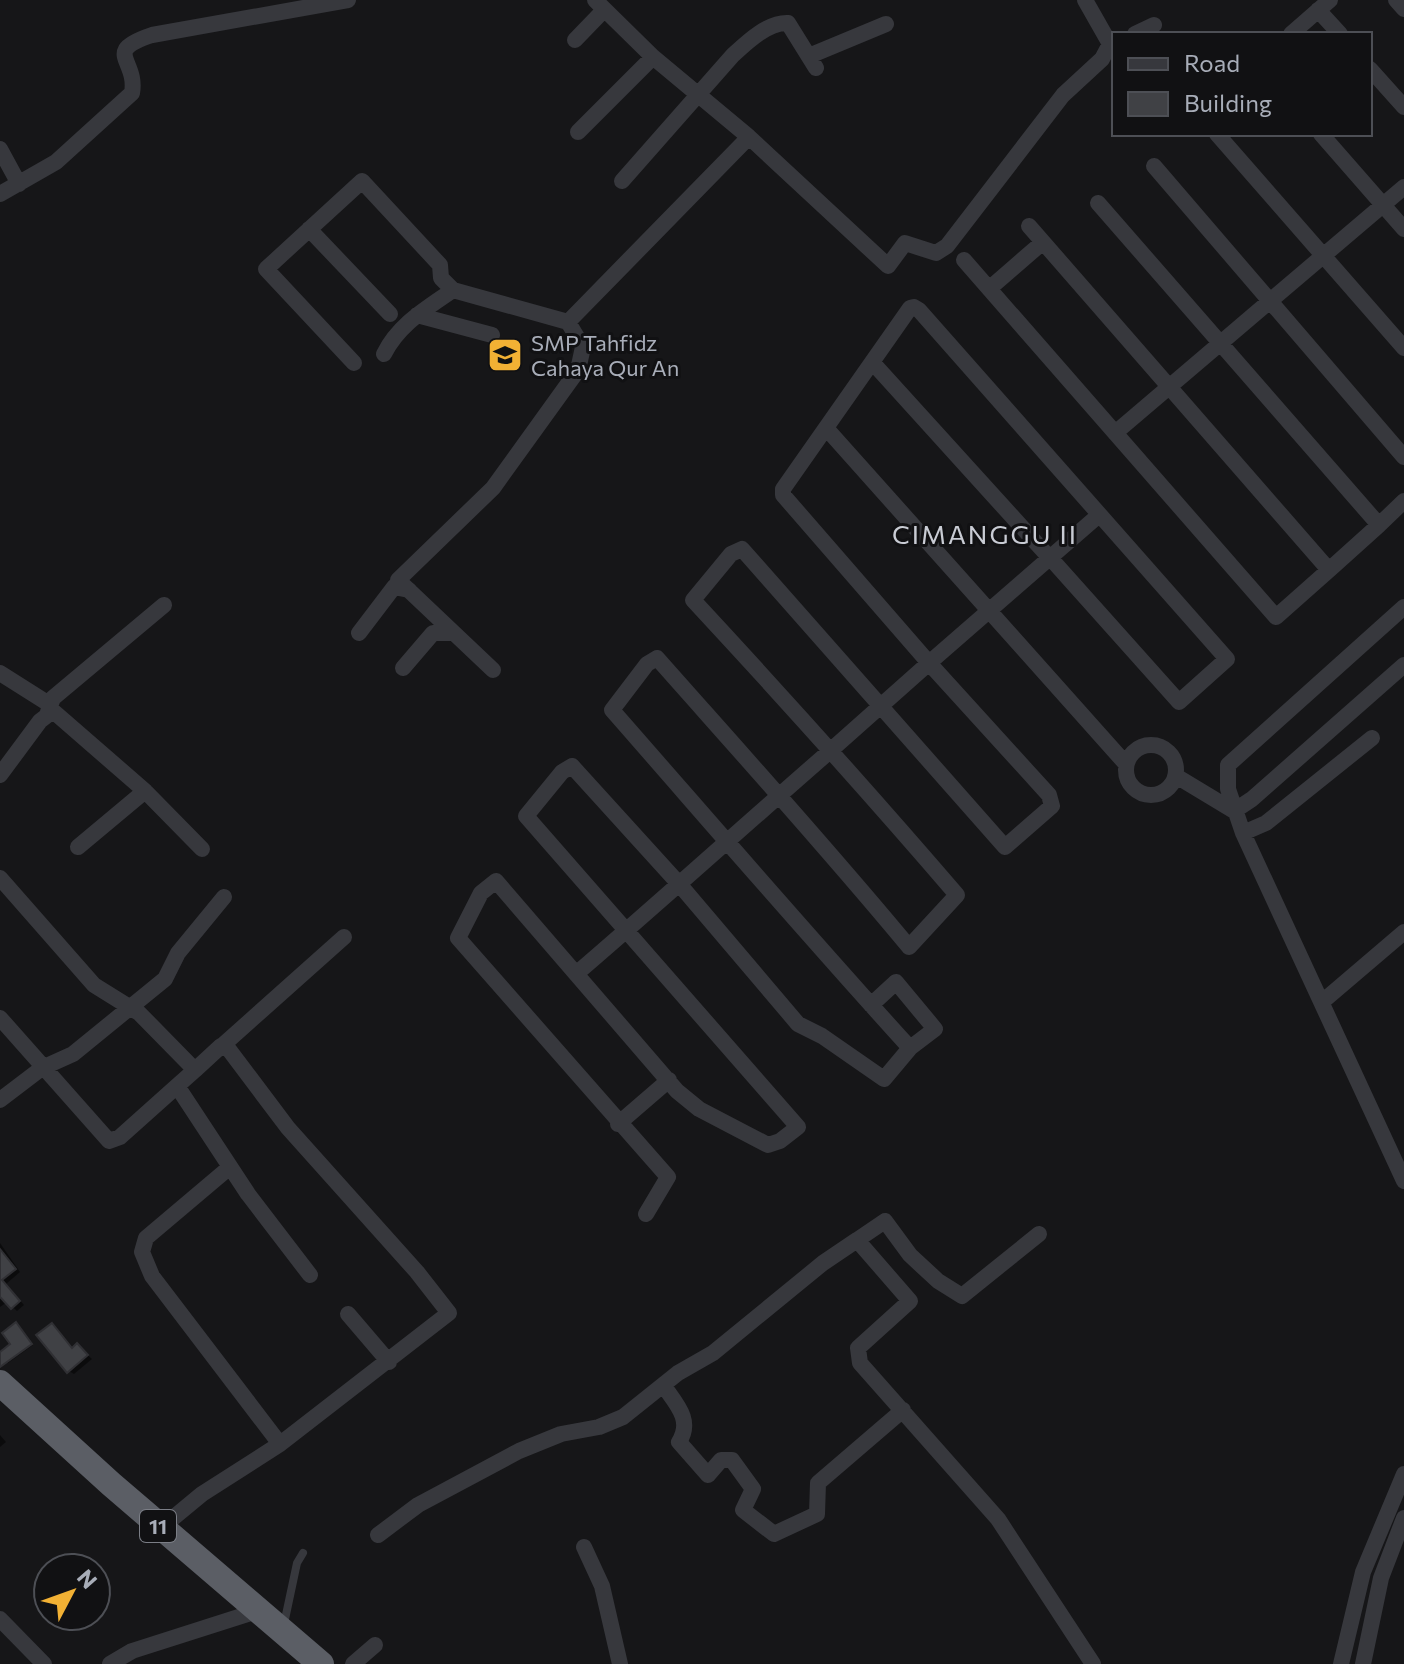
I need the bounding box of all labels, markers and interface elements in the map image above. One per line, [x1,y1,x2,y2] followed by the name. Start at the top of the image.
[1112,32,1372,136] legend
[1184,48,1240,77] text: Road
[1184,88,1272,117] text: Building
[531,329,679,381] place label: SMP Tahfidz Cahaya Qur An
[486,336,524,374] school or university icon: SMP Tahfidz Cahaya Qur An
[892,518,1078,549] district label: CIMANGGU II
[140,1510,176,1542] road number: 11
[32,1552,112,1632] north arrow
[72,1563,103,1594] text: N

